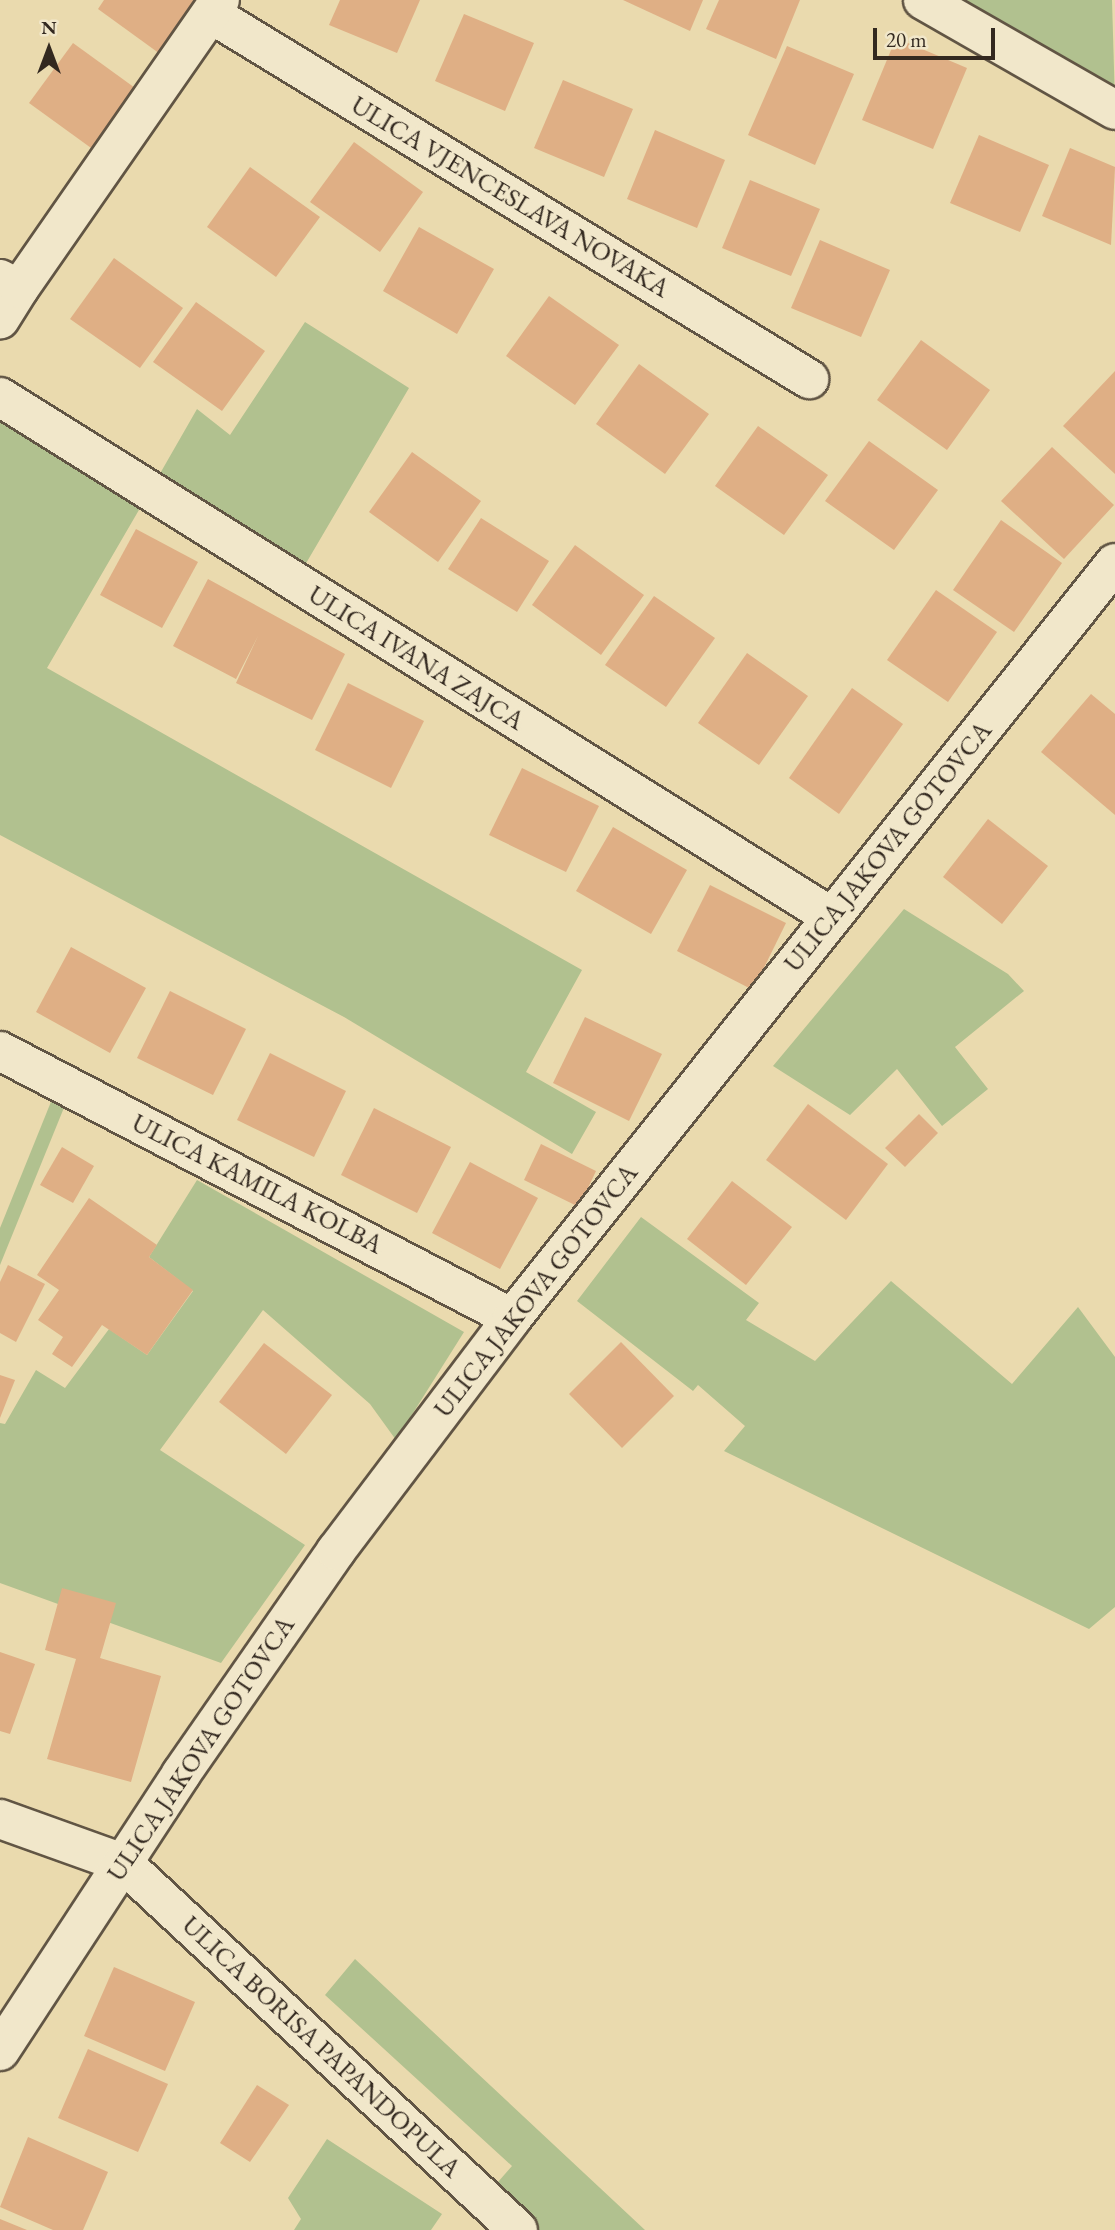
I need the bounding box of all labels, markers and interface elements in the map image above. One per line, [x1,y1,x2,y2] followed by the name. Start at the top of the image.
[14,14,84,84] north arrow
[877,14,1000,58] scale bar
[41,15,57,40] text: N
[886,26,927,53] text: 20 m
[345,89,675,305] street label: ULICA VJENCESLAVA NOVAKA
[302,579,530,737] street label: ULICA IVANA ZAJCA
[777,716,999,978] street label: ULICA JAKOVA GOTOVCA
[126,1107,388,1261] street label: ULICA KAMILA KOLBA
[427,1158,645,1424] street label: ULICA JAKOVA GOTOVCA
[101,1611,301,1887] street label: ULICA JAKOVA GOTOVCA
[175,1910,467,2184] street label: ULICA BORISA PAPANDOPULA

